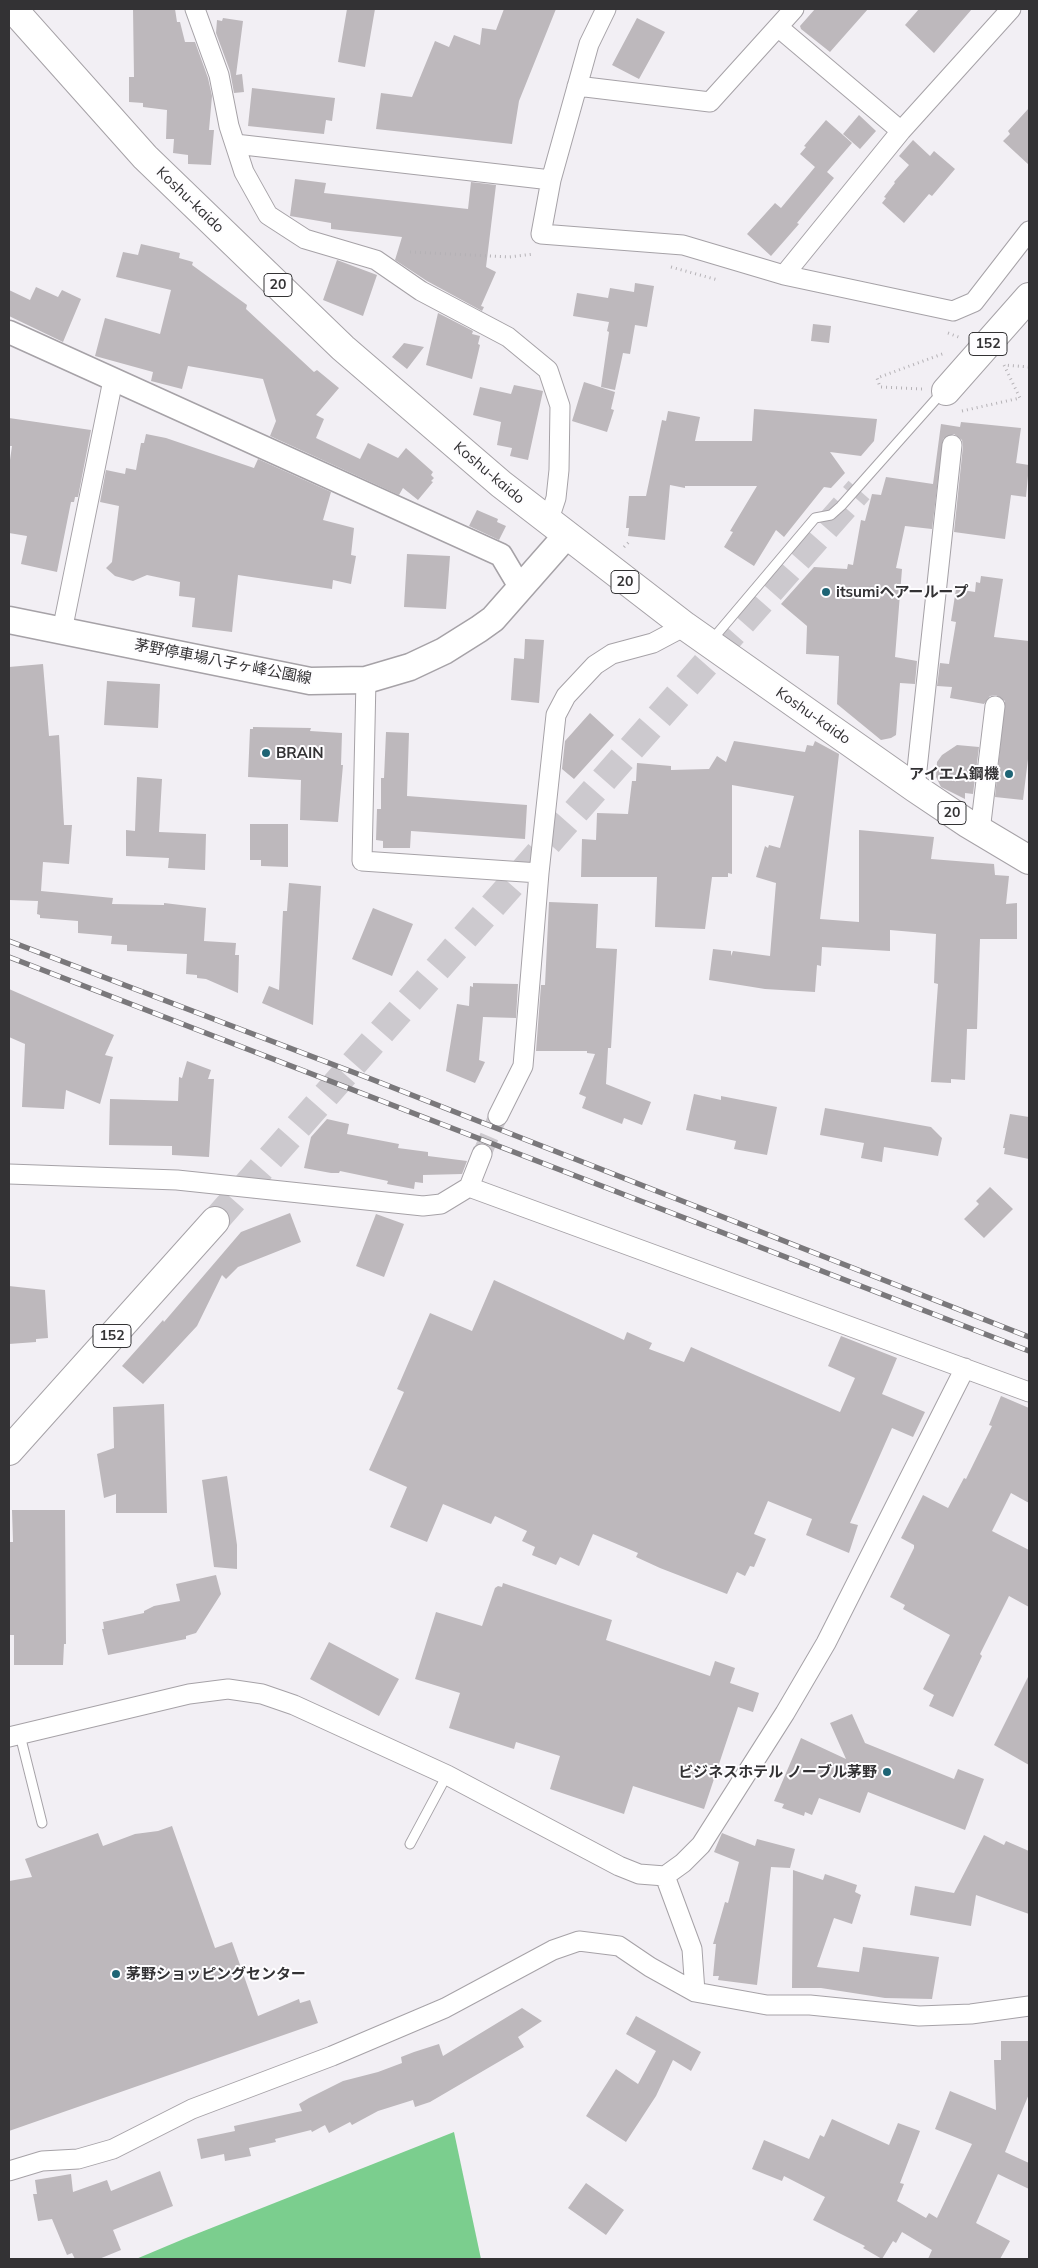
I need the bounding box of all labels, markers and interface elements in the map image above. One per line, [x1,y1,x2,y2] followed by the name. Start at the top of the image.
[152,163,228,237] street label: Koshu-kaido
[264,274,292,296] road number: 20
[969,332,1007,356] road number: 152
[450,438,528,508] street label: Koshu-kaido
[611,570,639,594] road number: 20
[836,583,969,601] place label: itsumiヘアーループ
[820,586,832,598] marker: itsumiヘアーループ
[133,636,313,688] street label: 茅野停車場八子ヶ峰公園線
[772,684,854,748] street label: Koshu-kaido
[276,744,324,762] place label: BRAIN
[260,747,272,759] marker: BRAIN
[909,765,999,783] place label: アイエム鋼機
[1003,768,1015,780] marker: アイエム鋼機
[938,801,966,824] road number: 20
[93,1324,131,1348] road number: 152
[678,1763,877,1781] place label: ビジネスホテル ノーブル茅野
[881,1766,893,1778] marker: ビジネスホテル ノーブル茅野
[126,1965,306,1983] place label: 茅野ショッピングセンター
[110,1968,122,1980] marker: 茅野ショッピングセンター

